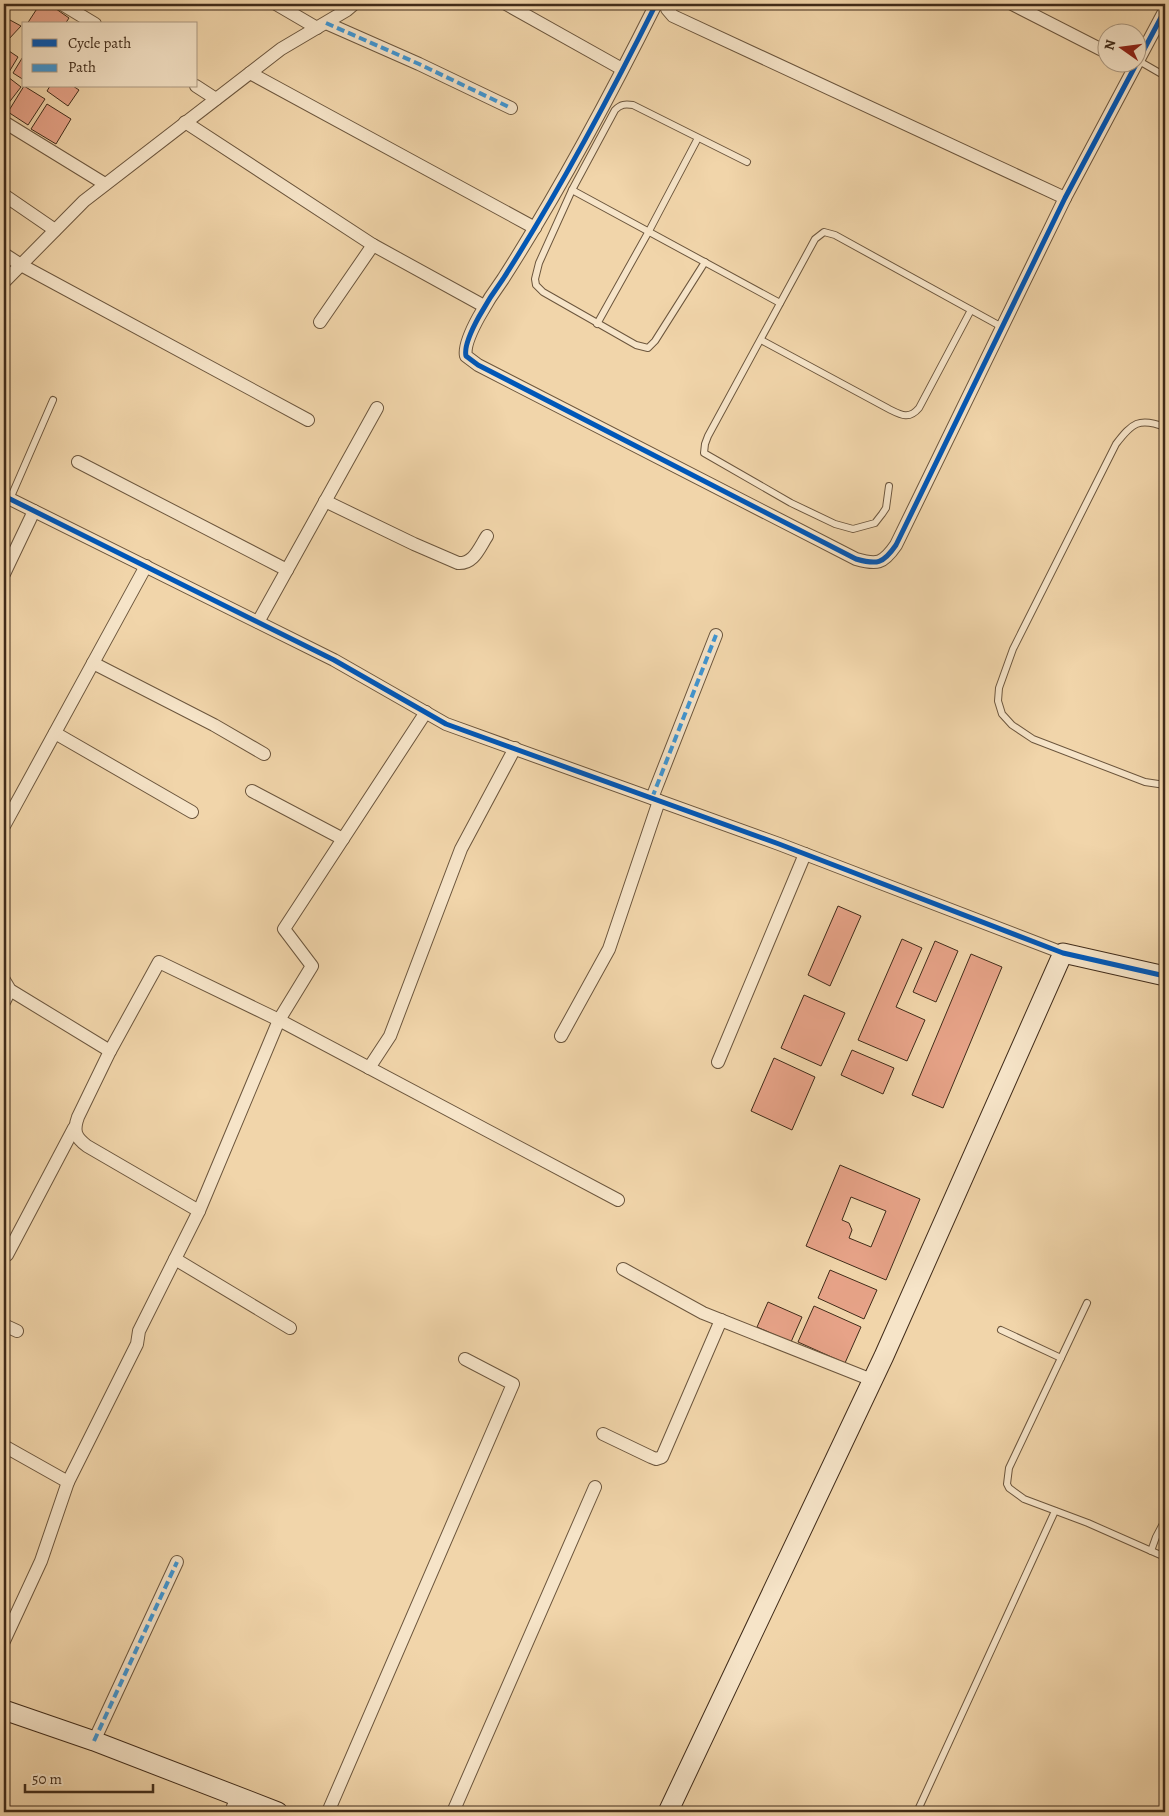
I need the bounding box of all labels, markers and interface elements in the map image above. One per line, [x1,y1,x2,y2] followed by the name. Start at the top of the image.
[22,22,198,88] legend
[1096,22,1146,72] north arrow
[68,33,131,53] text: Cycle path
[1099,38,1120,52] text: N
[68,57,96,77] text: Path
[25,1761,152,1793] scale bar
[32,1769,62,1789] text: 50 m

